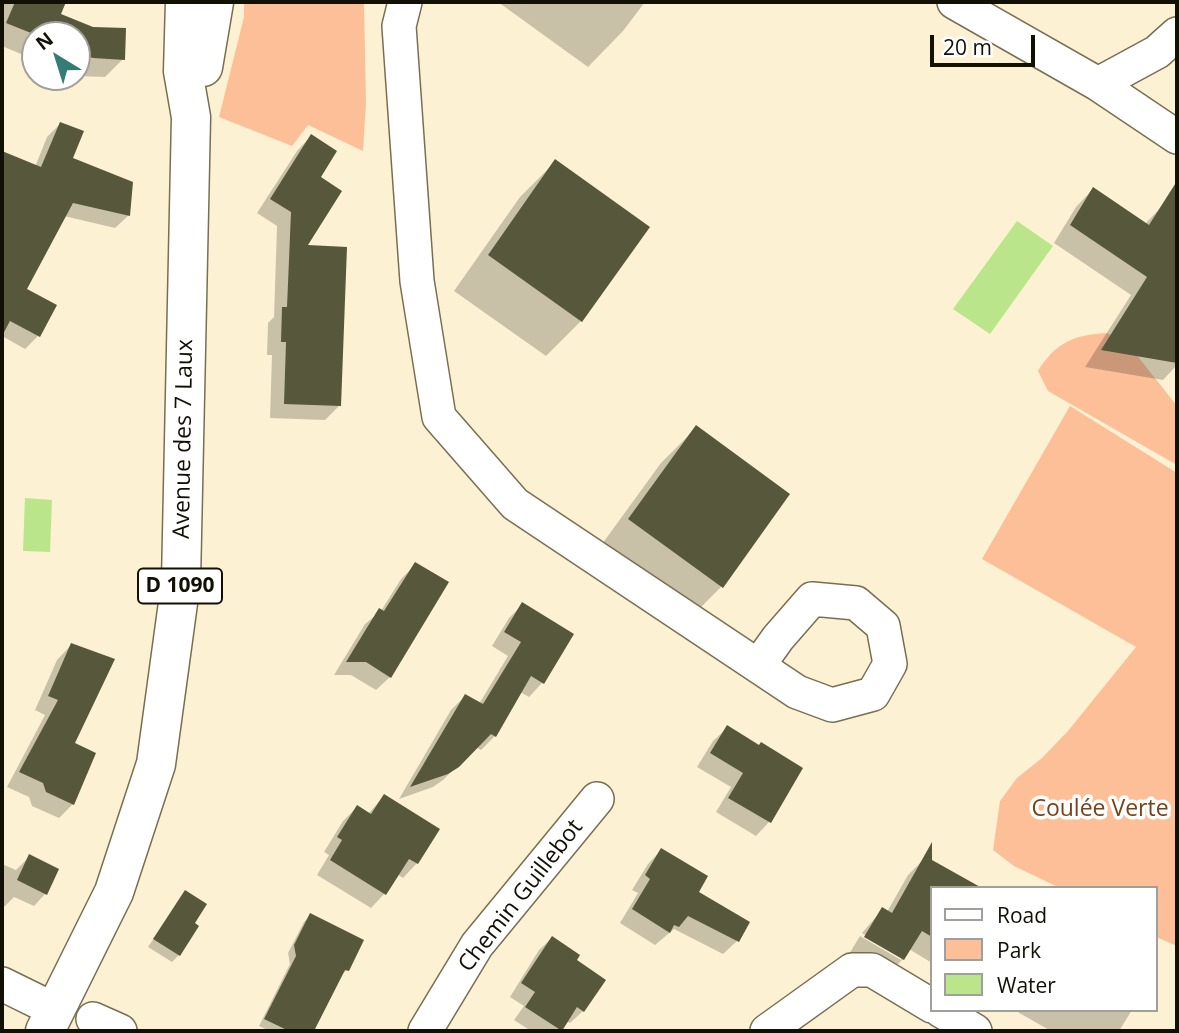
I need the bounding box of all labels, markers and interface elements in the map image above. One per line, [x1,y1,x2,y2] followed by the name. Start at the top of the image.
[21,21,91,91] north arrow
[934,21,1039,65] scale bar
[30,26,58,56] text: N
[943,33,992,61] text: 20 m
[168,339,200,539] street label: Avenue des 7 Laux
[138,568,222,604] road number: D 1090
[1031,795,1169,823] park label: Coulée Verte
[453,814,589,978] street label: Chemin Guillebot
[930,886,1158,1012] legend
[997,901,1047,929] text: Road
[997,936,1041,964] text: Park
[997,971,1056,999] text: Water

